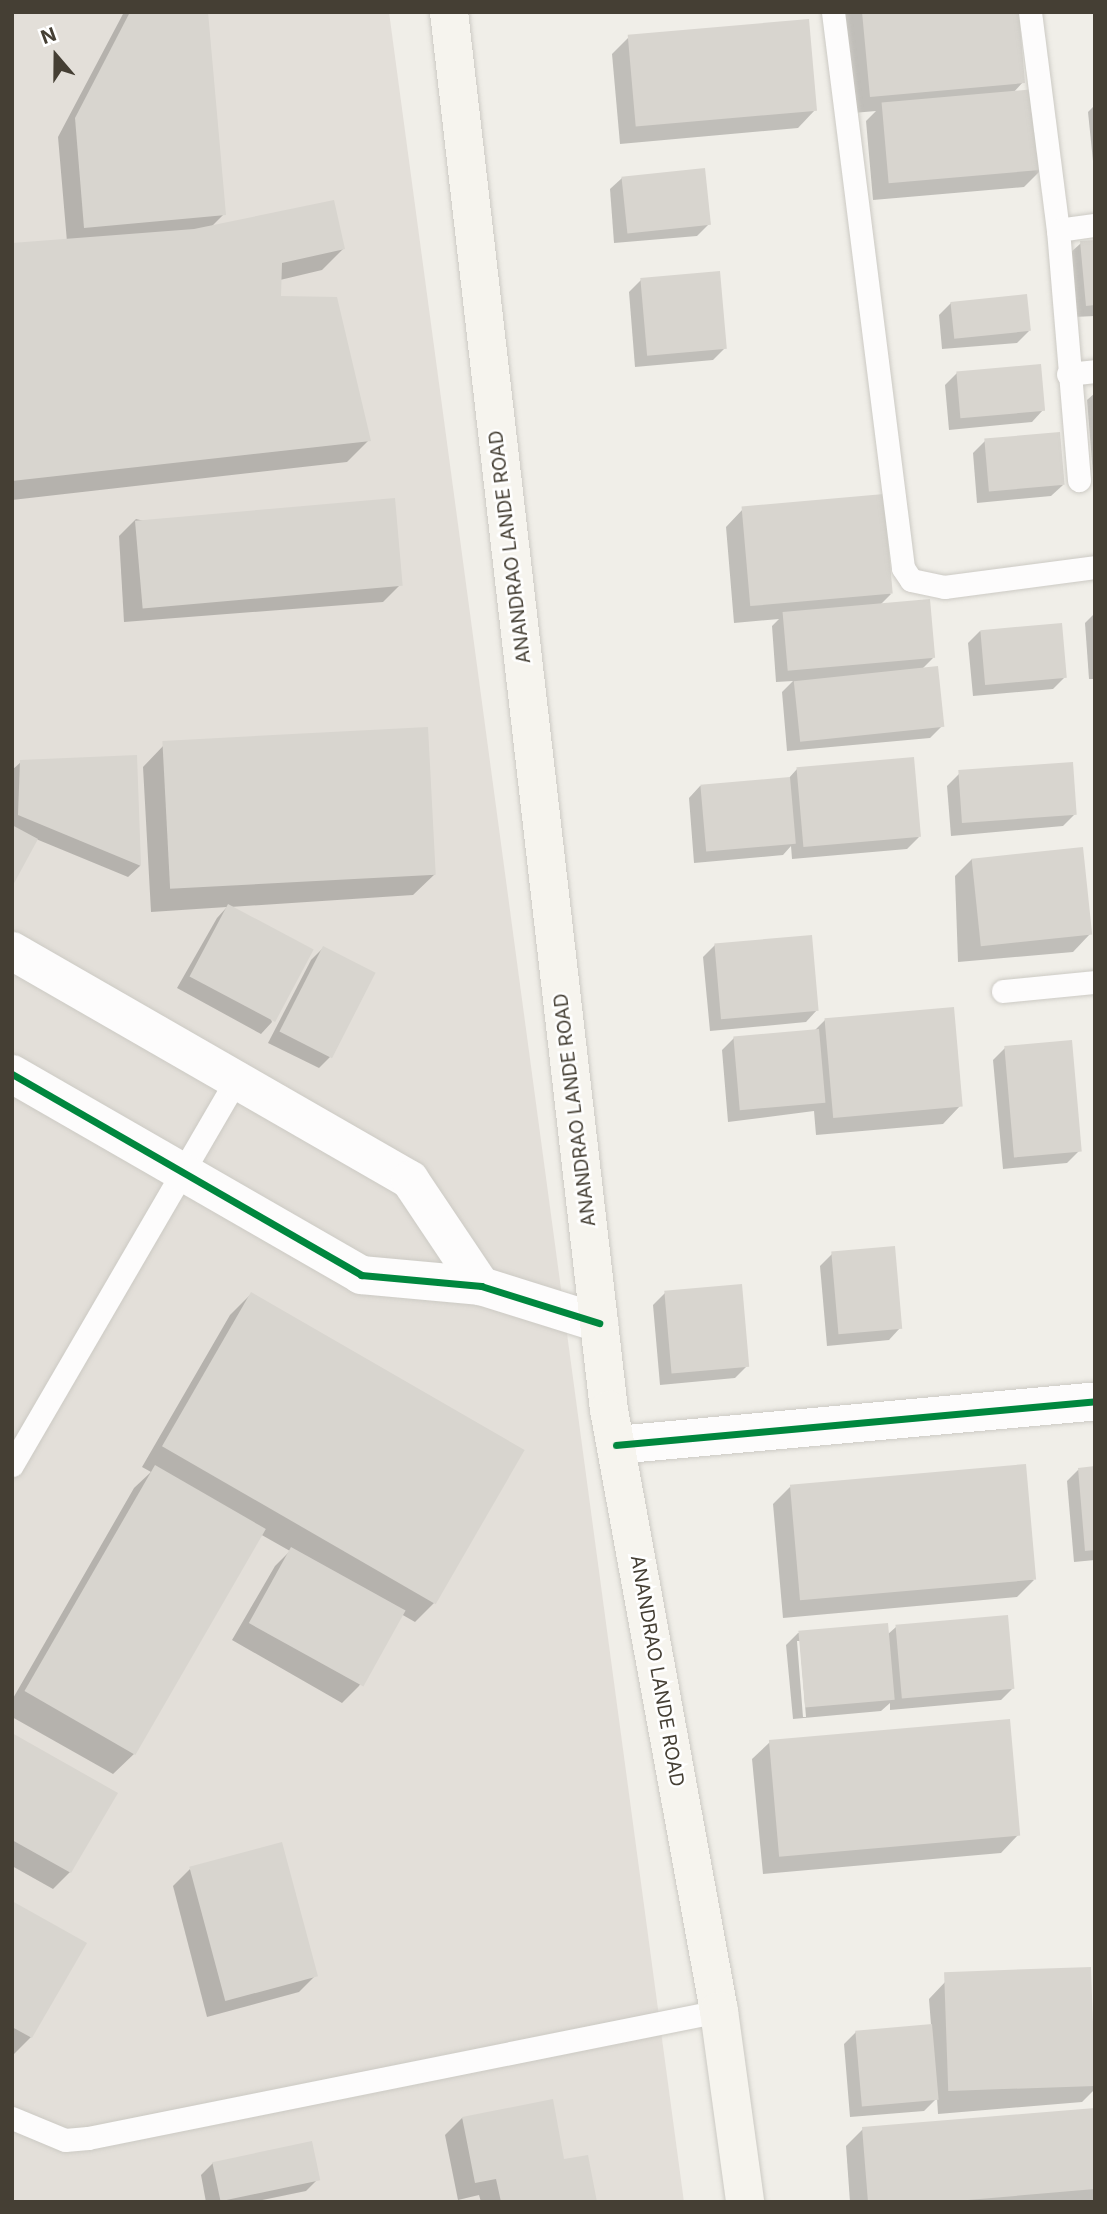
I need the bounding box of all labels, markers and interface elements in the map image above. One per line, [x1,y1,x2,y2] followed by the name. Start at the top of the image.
[21,21,91,91] north arrow
[38,23,59,49] text: N
[484,429,536,665] street label: ANANDRAO LANDE ROAD
[549,992,601,1228] street label: ANANDRAO LANDE ROAD
[625,1553,689,1789] street label: ANANDRAO LANDE ROAD

